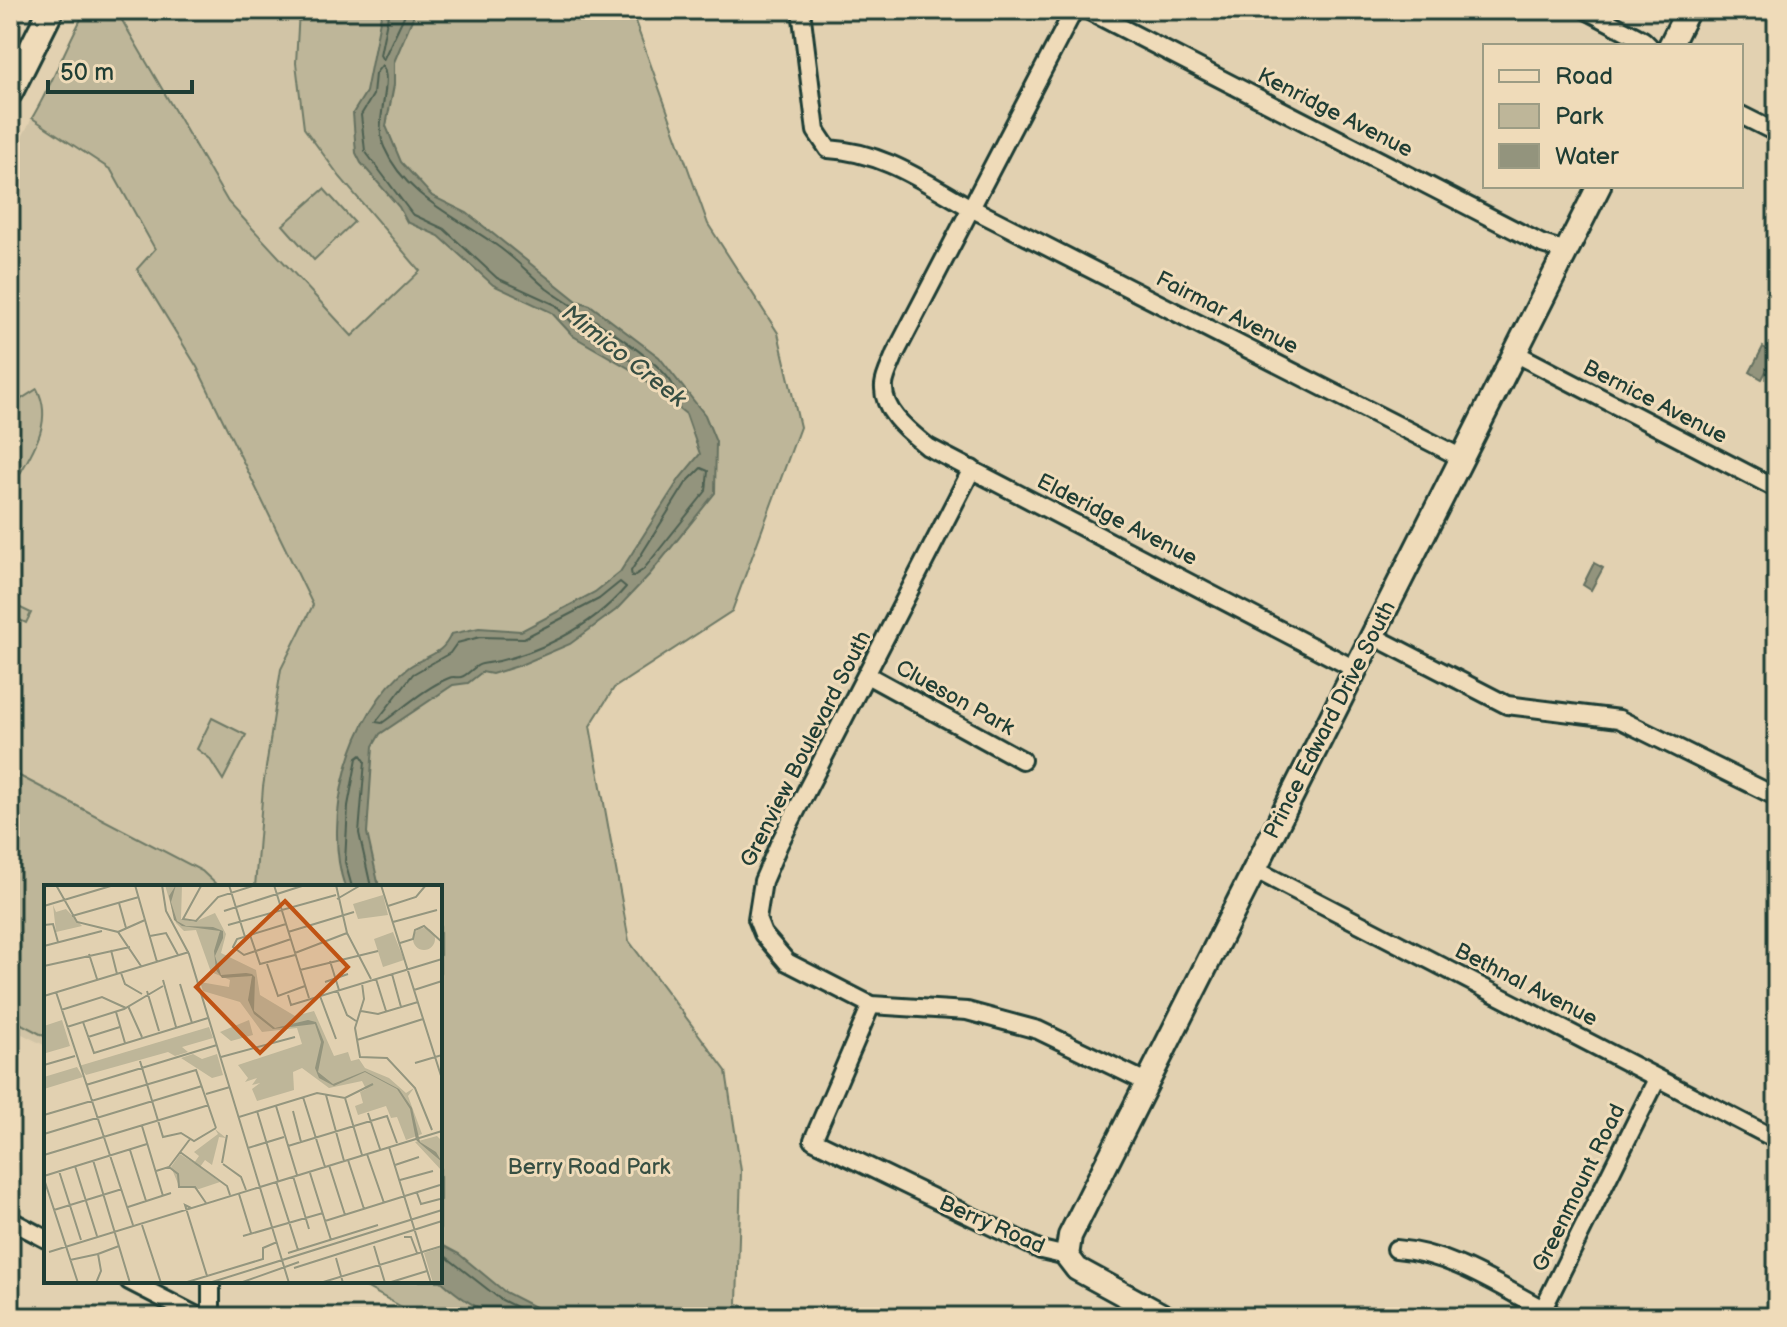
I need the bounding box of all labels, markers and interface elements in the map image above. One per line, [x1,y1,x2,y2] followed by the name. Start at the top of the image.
[48,44,192,94] scale bar
[1483,44,1743,188] legend
[60,58,114,87] text: 50 m
[1253,62,1417,164] street label: Kenridge Avenue
[1555,62,1613,91] text: Road
[1555,102,1603,131] text: Park
[1555,142,1619,171] text: Water
[1151,265,1303,361] street label: Fairmar Avenue
[556,299,693,414] water label: Mimico Creek
[1578,354,1732,450] street label: Bernice Avenue
[1032,468,1202,572] street label: Elderidge Avenue
[1258,597,1402,843] street label: Prince Edward Drive South
[735,626,877,872] street label: Grenview Boulevard South
[891,654,1019,742] street label: Clueson Park
[44,885,442,1283] inset map
[1450,937,1602,1033] street label: Bethnal Avenue
[1527,1100,1631,1276] street label: Greenmount Road
[508,1154,671,1181] park label: Berry Road Park
[935,1190,1049,1260] street label: Berry Road

